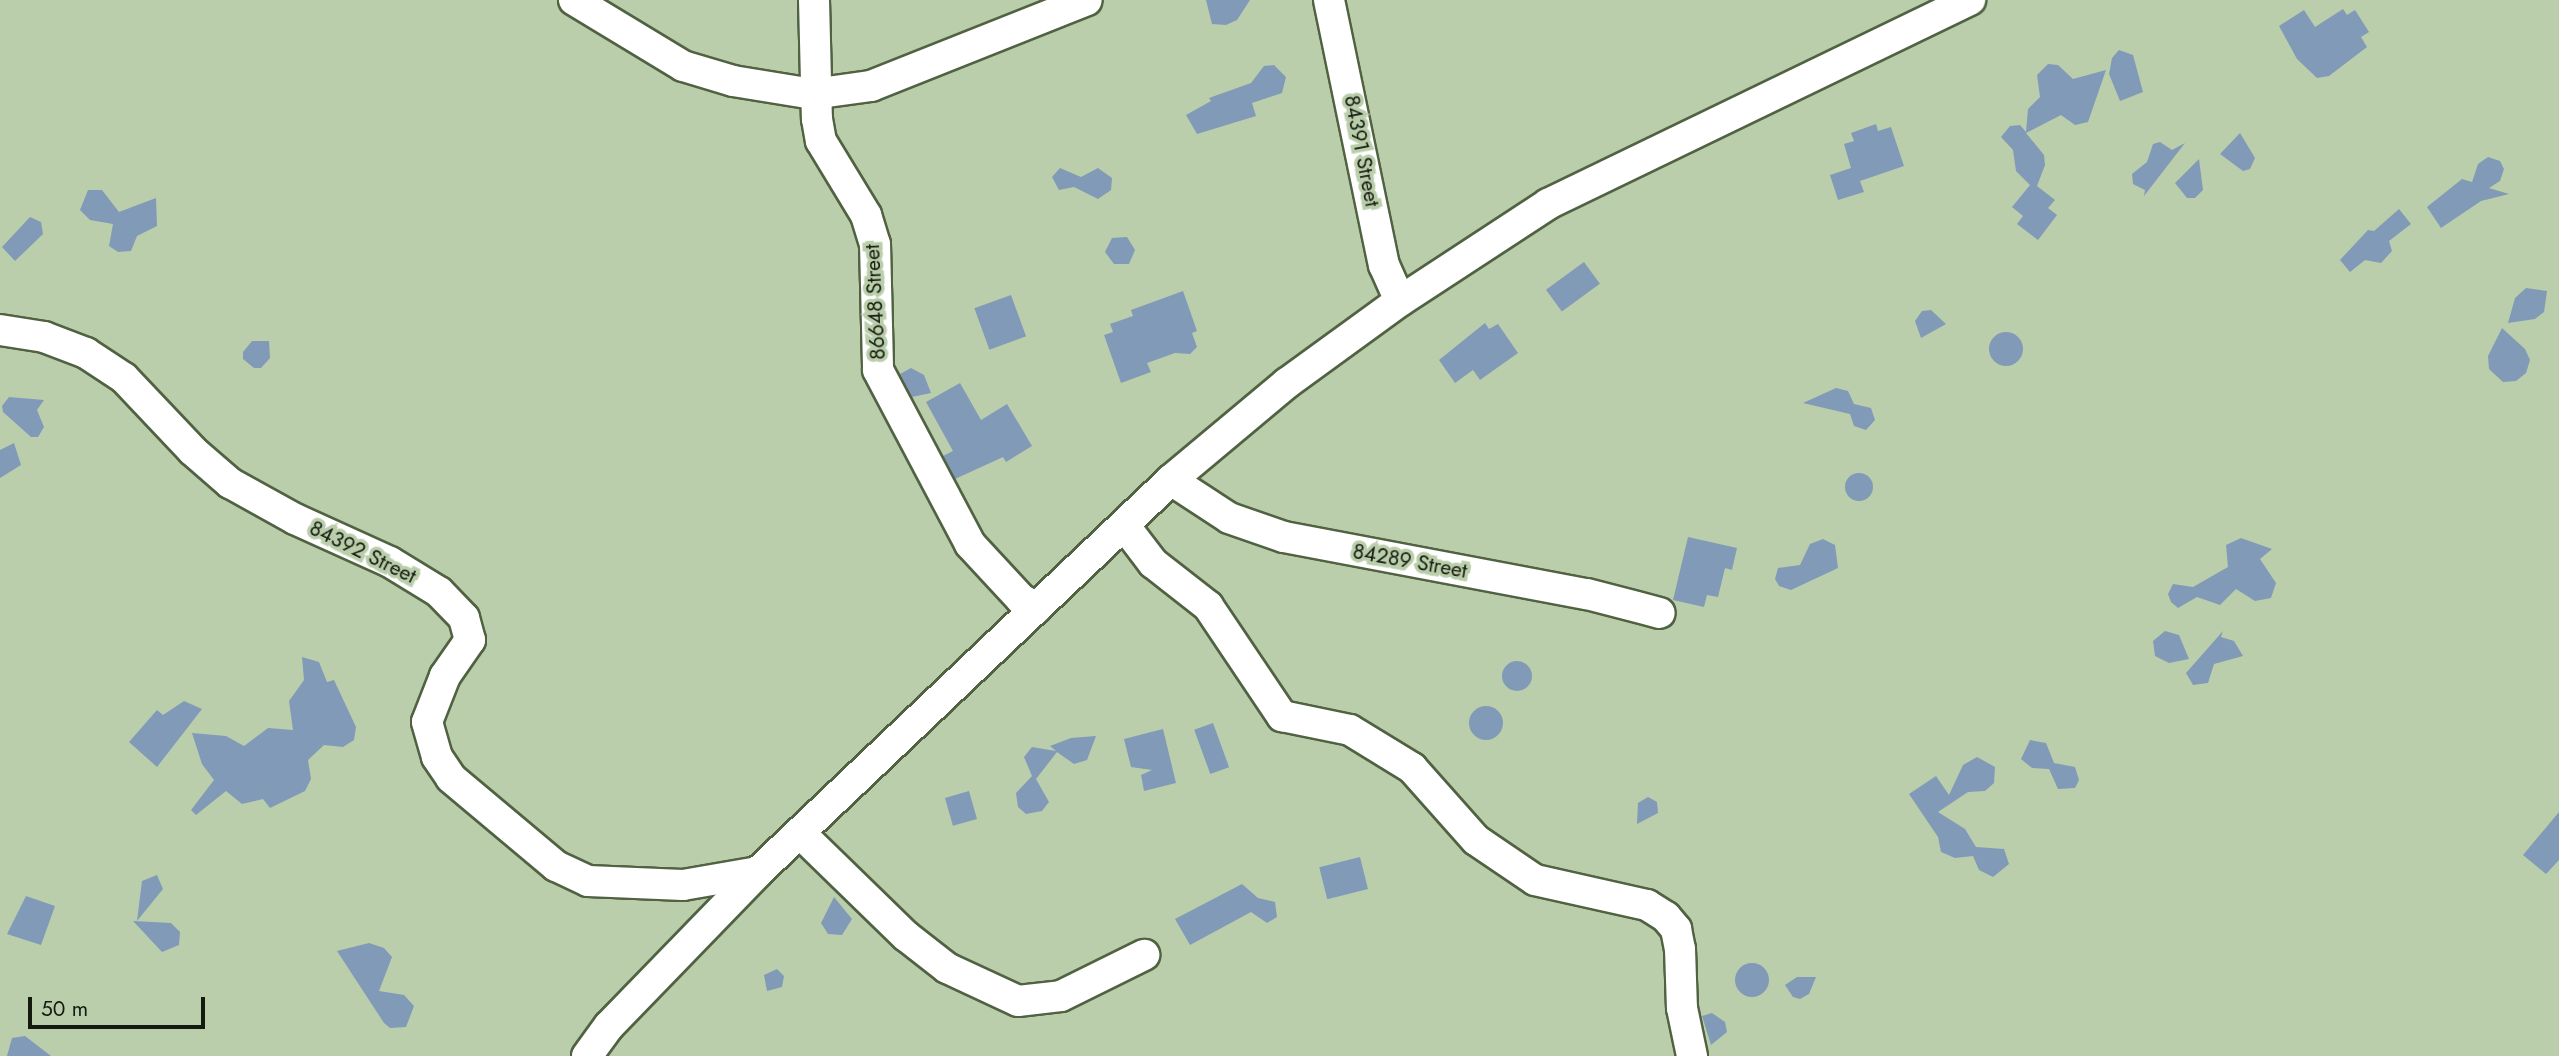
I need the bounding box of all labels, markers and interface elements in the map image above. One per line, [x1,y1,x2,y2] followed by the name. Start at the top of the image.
[1339,93,1385,209] street label: 84391 Street
[859,244,891,360] street label: 86648 Street
[306,515,420,589] street label: 84392 Street
[1351,539,1469,583] street label: 84289 Street
[32,982,208,1026] scale bar
[41,994,88,1024] text: 50 m

